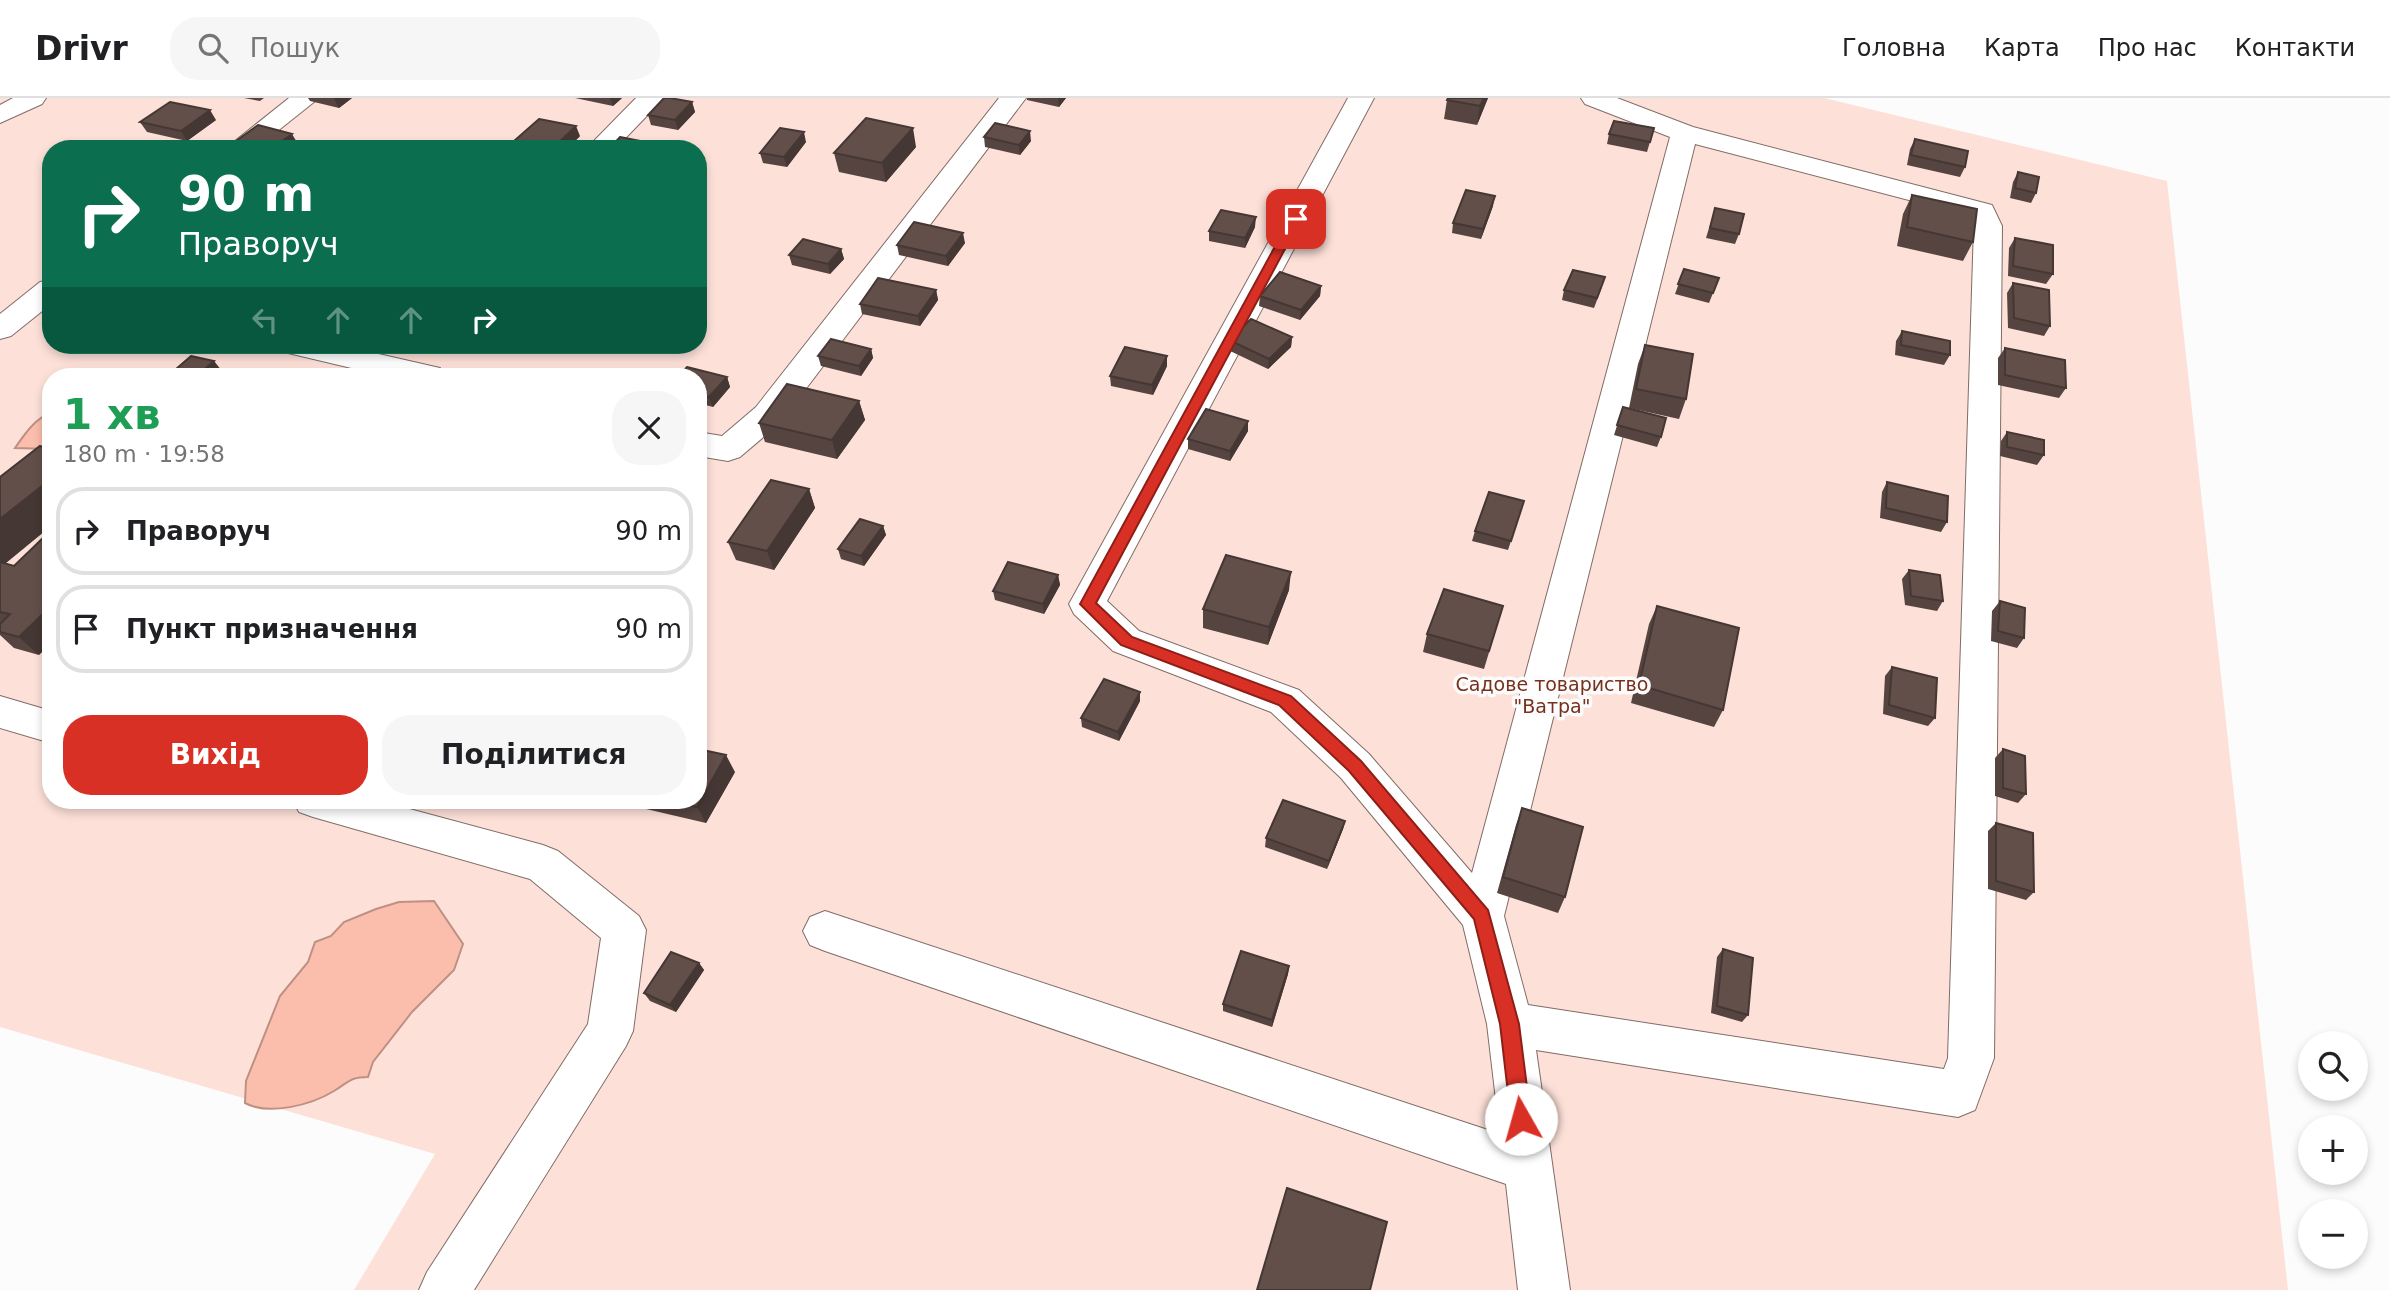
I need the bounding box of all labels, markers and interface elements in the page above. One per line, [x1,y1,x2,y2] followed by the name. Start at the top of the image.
[170,17,660,80] search box
[35,29,128,68] text: Drivr
[194,29,232,67] icon: search
[250,33,340,63] text: Пошук
[1842,34,1946,62] text: Головна
[1984,34,2060,62] text: Карта
[2098,34,2197,62] text: Про нас
[2235,34,2355,62] text: Контакти
[178,166,314,223] text: 90 m
[63,168,154,259] icon: right
[1266,189,1326,249] pin
[1277,200,1315,238] icon: arrive
[178,225,339,263] text: Праворуч
[246,301,284,339] icon: left
[319,301,357,339] icon: ahead
[392,301,430,339] icon: ahead
[465,301,503,339] icon: right
[63,390,161,439] text: 1 хв
[612,391,686,465] button: close
[63,441,225,467] text: 180 m · 19:58
[67,512,105,550] icon: right
[126,516,272,546] text: Праворуч
[615,516,682,546] text: 90 m
[67,610,105,648] icon: arrive
[126,614,418,644] text: Пункт призначення
[615,614,682,644] text: 90 m
[1456,673,1648,717] park label: Садове товариство "Ватра"
[63,715,368,795] button: Вихід
[382,715,686,795] button: Поділитися
[2298,1031,2368,1269] map controls
[2298,1031,2368,1101] button: search
[1484,1082,1558,1156] position arrow
[2298,1115,2368,1185] button: +
[2298,1199,2368,1269] button: −

